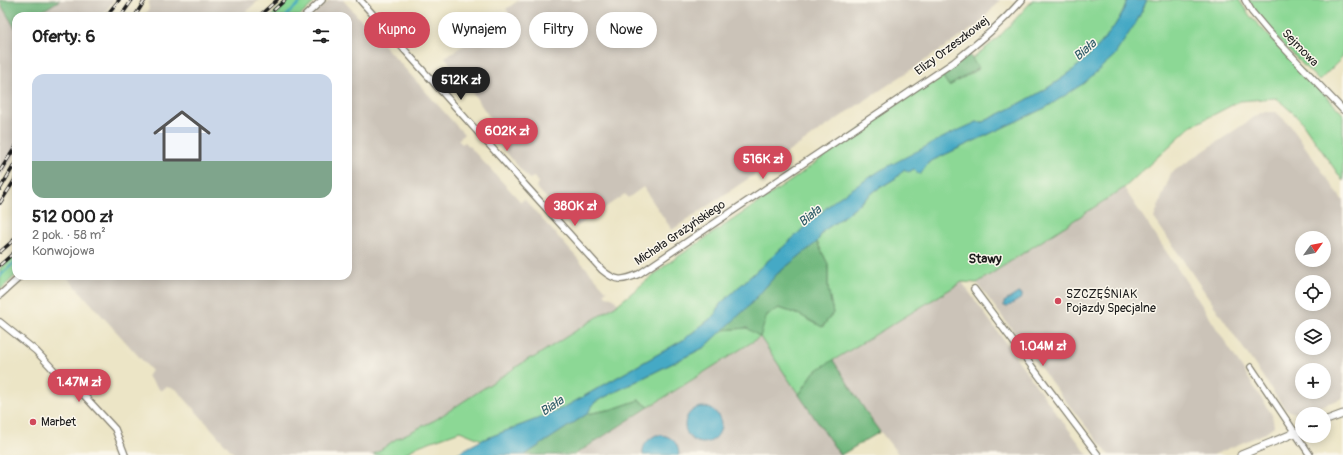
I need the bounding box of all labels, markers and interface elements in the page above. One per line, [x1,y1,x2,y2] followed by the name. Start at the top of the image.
[364,12,430,48] chip: Kupno
[438,12,521,48] chip: Wynajem
[529,12,588,48] chip: Filtry
[596,12,657,48] chip: Nowe
[912,13,992,79] street label: Elizy Orzeszkowej
[310,25,332,47] icon: filters
[32,26,95,47] text: Oferty: 6
[1279,26,1322,70] street label: Sejmowa
[1070,35,1100,64] water label: Biała
[424,67,498,101] pin: 512K zł
[441,72,481,88] text: 512K zł
[146,100,218,172] icon: home
[470,118,544,152] pin: 602K zł
[485,123,529,139] text: 602K zł
[726,146,800,180] pin: 516K zł
[743,151,783,167] text: 516K zł
[538,193,612,227] pin: 380K zł
[632,197,729,269] street label: Michała Grażyńskiego
[553,198,597,214] text: 380K zł
[795,201,825,230] water label: Biała
[32,206,113,227] text: 512 000 zł
[32,227,106,243] text: 2 pok. · 58 m²
[1295,231,1331,267] north arrow
[1295,231,1331,443] map controls
[32,243,94,259] text: Konwojowa
[968,251,1002,267] district label: Stawy
[1295,275,1331,311] button: locate
[1066,286,1156,316] place label: SZCZĘŚNIAK Pojazdy Specjalne
[1053,296,1063,306] marker: SZCZĘŚNIAK Pojazdy Specjalne
[1295,319,1331,355] button: layers
[1002,333,1084,367] pin: 1.04M zł
[1020,338,1066,354] text: 1.04M zł
[1295,363,1331,399] button: +
[38,369,120,403] pin: 1.47M zł
[57,374,101,390] text: 1.47M zł
[537,392,568,420] water label: Biała
[1295,407,1331,443] button: −
[41,415,76,430] place label: Marbet
[28,417,38,427] marker: Marbet

